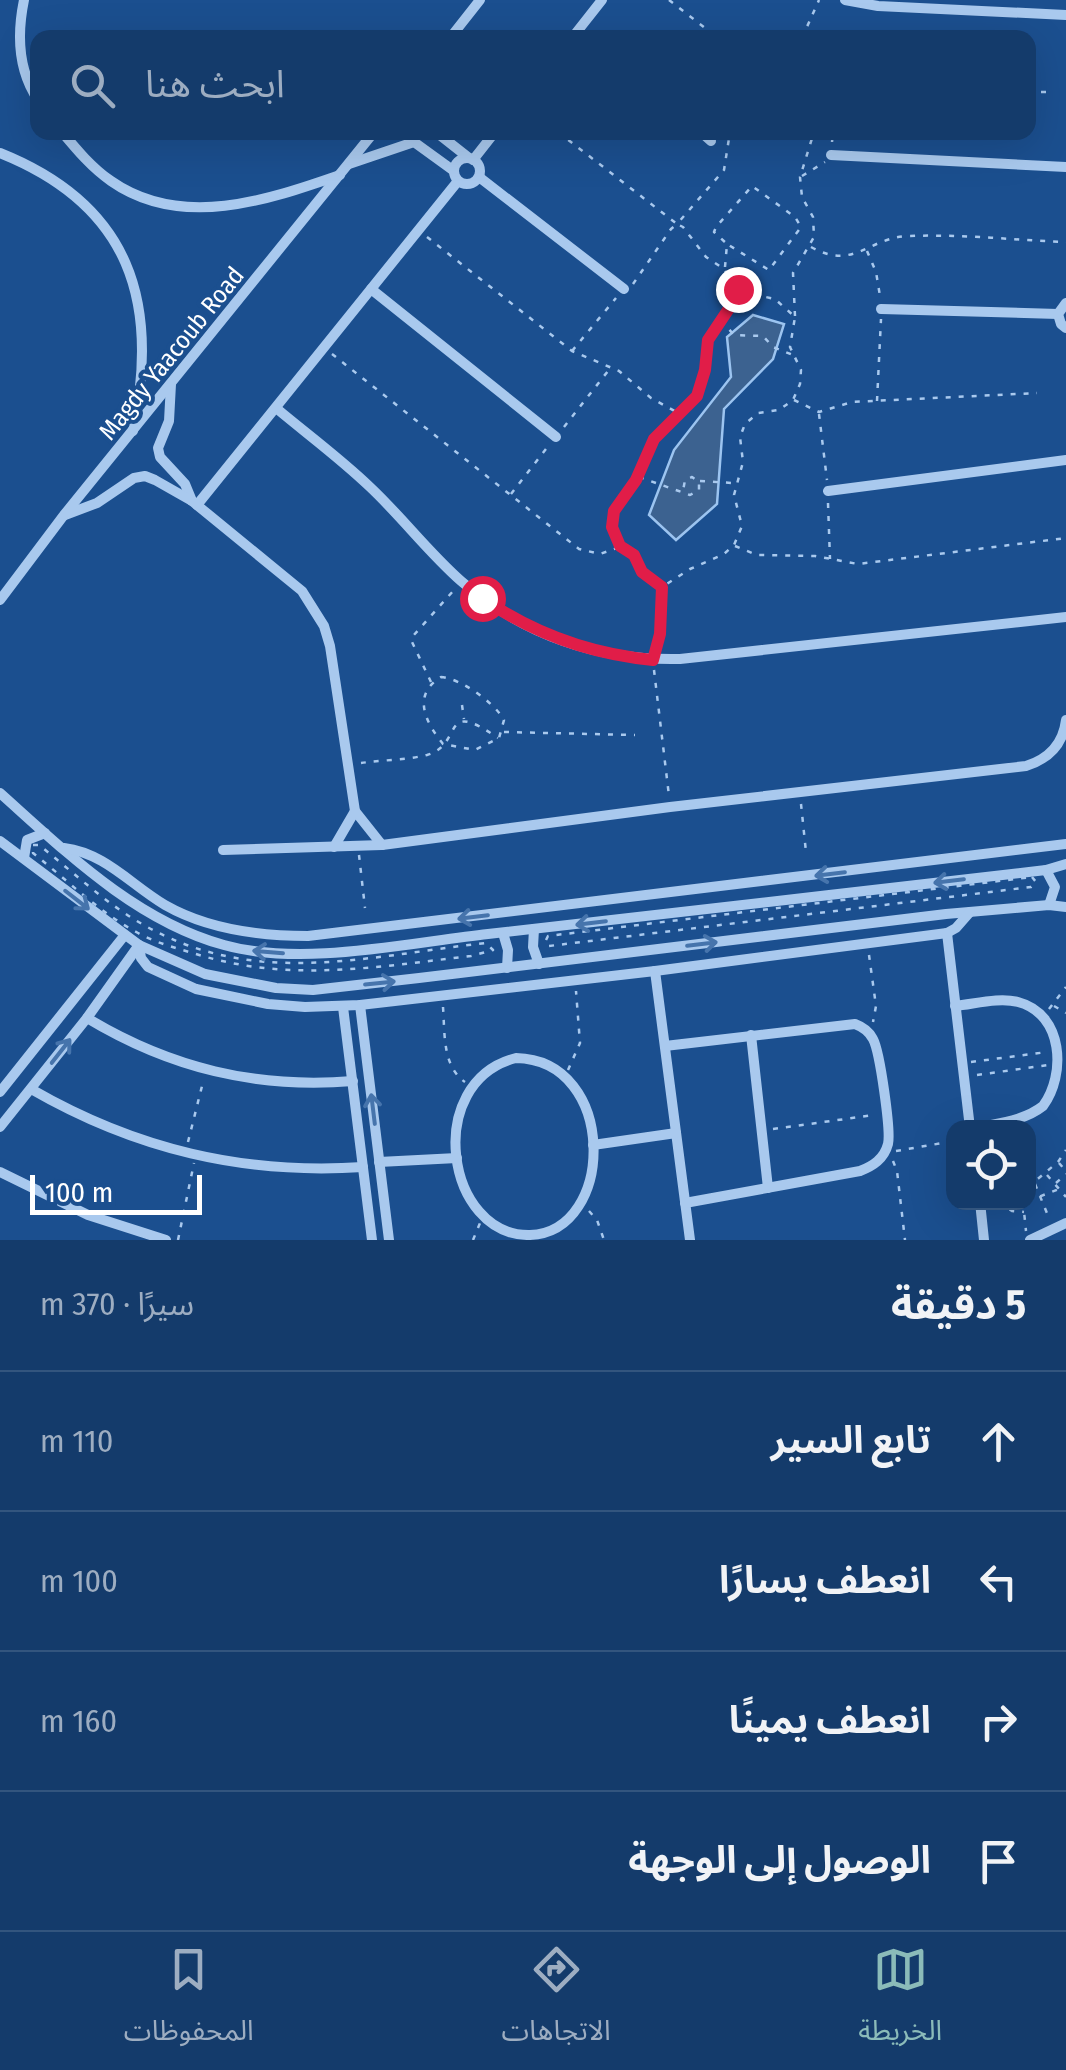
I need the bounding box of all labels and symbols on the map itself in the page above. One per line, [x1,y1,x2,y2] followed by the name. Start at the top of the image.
[93,261,251,446] street label: Magdy Yaacoub Road
[716,267,762,313] route end
[460,576,506,622] route start
[815,865,847,884] one-way arrow
[933,872,966,891] one-way arrow
[64,889,90,911] one-way arrow
[457,908,490,926] one-way arrow
[576,914,608,933] one-way arrow
[686,934,718,952] one-way arrow
[253,943,285,962] one-way arrow
[363,973,395,992] one-way arrow
[50,1038,71,1065] one-way arrow
[363,1093,381,1125] one-way arrow
[30,1170,202,1214] scale bar

